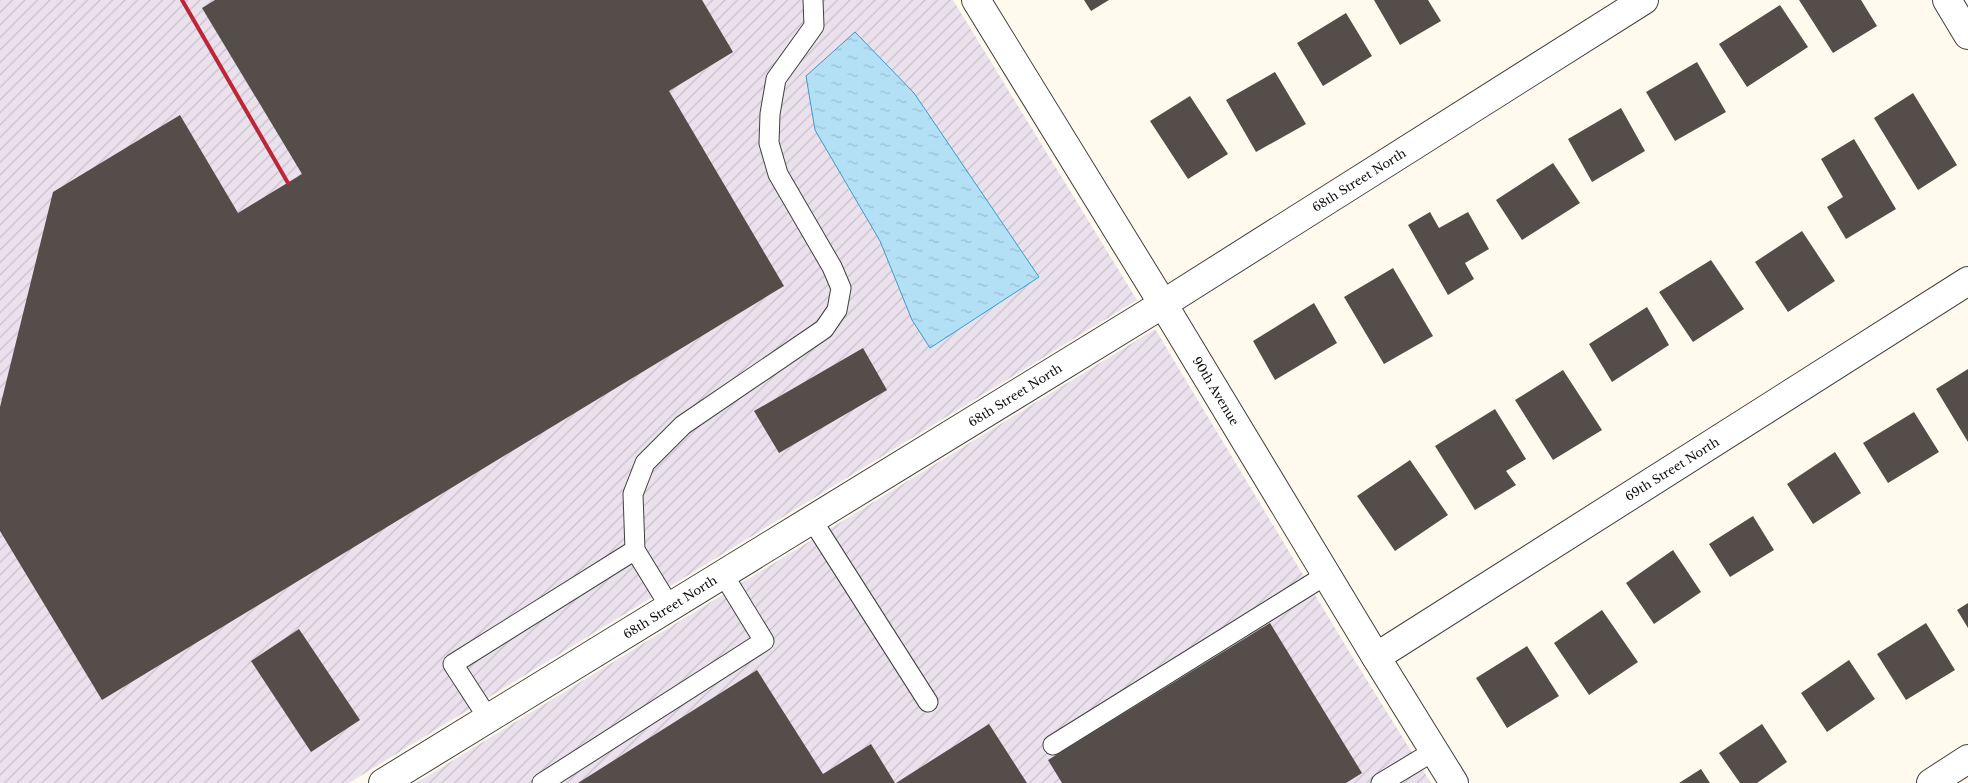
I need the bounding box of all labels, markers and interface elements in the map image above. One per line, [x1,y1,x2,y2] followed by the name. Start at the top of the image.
[1309,145,1409,215] street label: 68th Street North
[1190,354,1243,428] street label: 90th Avenue
[965,360,1065,430] street label: 68th Street North
[1622,434,1722,504] street label: 69th Street North
[620,572,720,642] street label: 68th Street North

